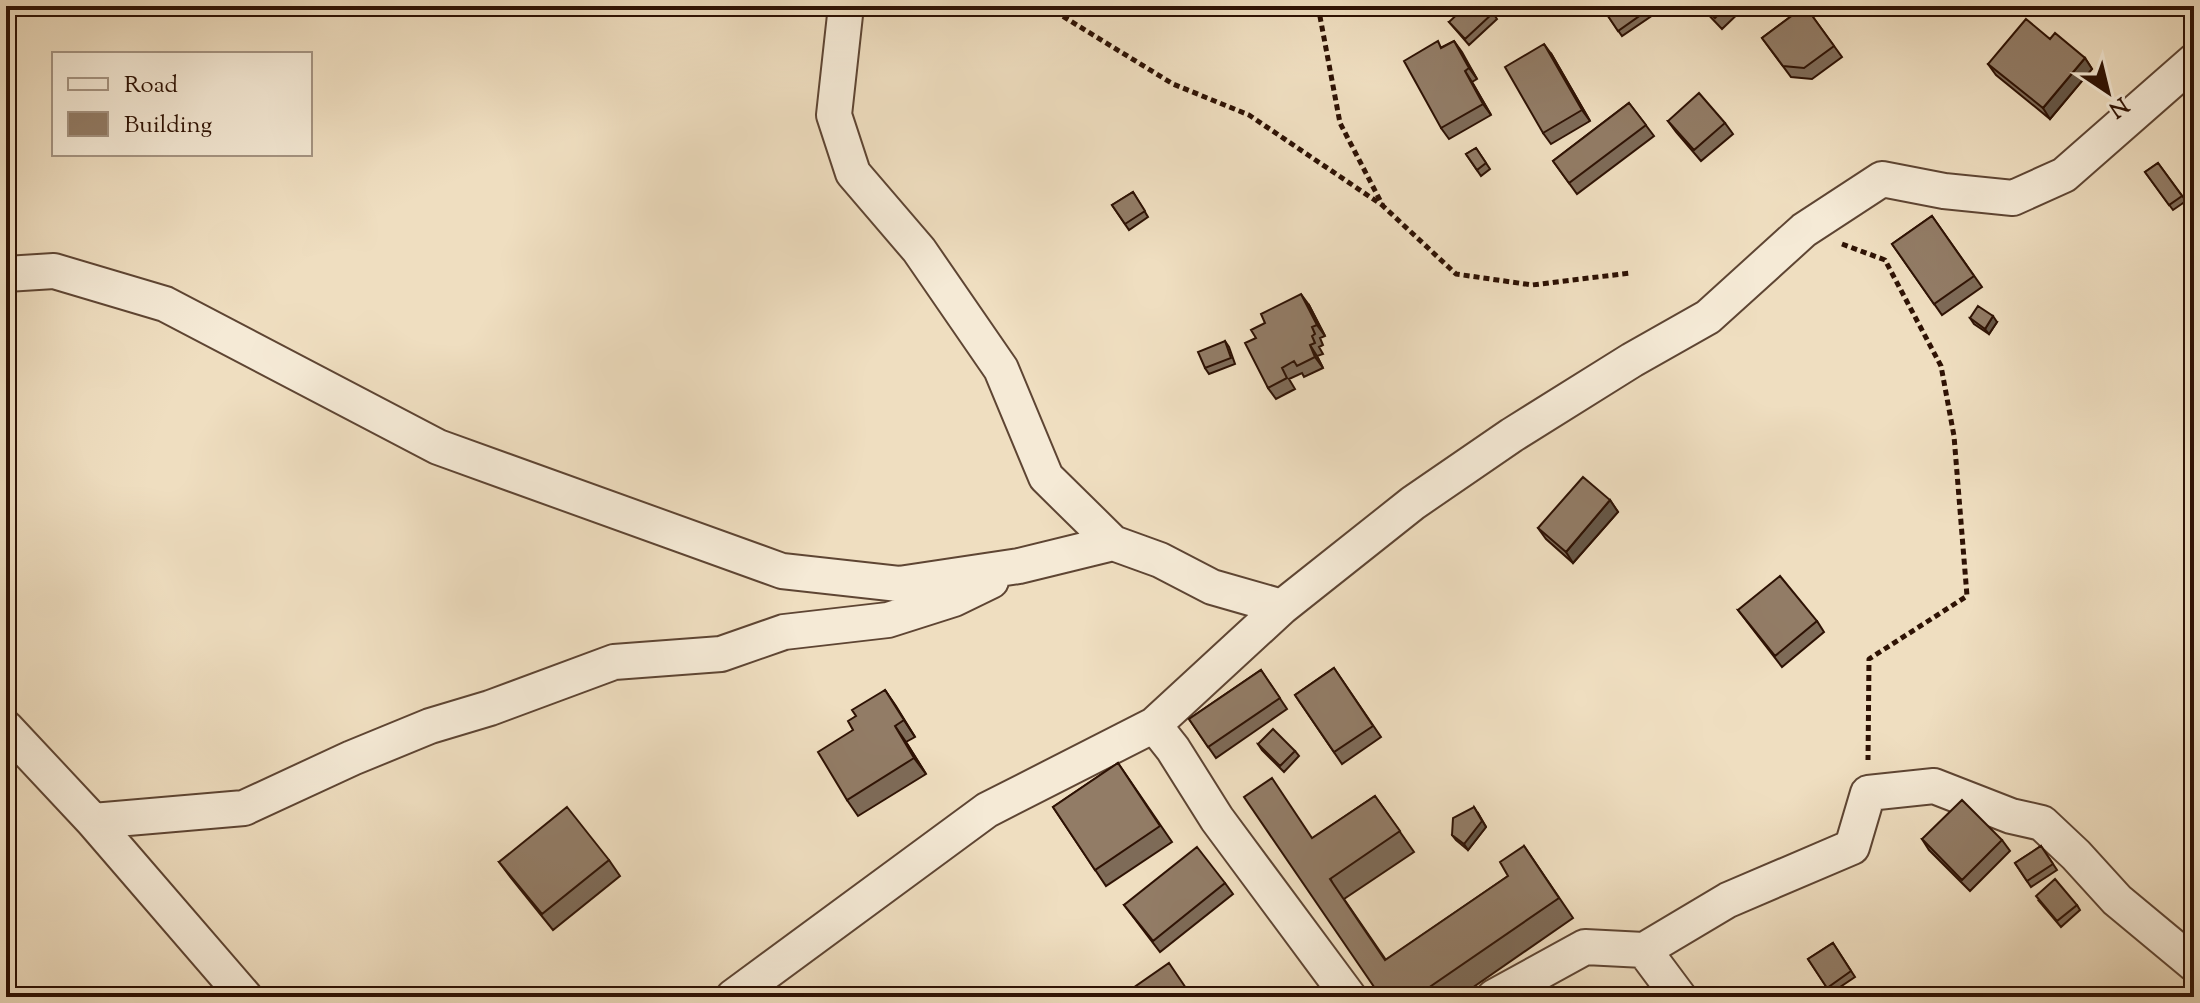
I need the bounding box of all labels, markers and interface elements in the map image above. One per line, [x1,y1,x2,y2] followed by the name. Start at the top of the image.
[52,52,312,156] legend
[2068,52,2148,132] north arrow
[124,69,178,103] text: Road
[2101,88,2134,124] text: N
[124,109,213,143] text: Building

